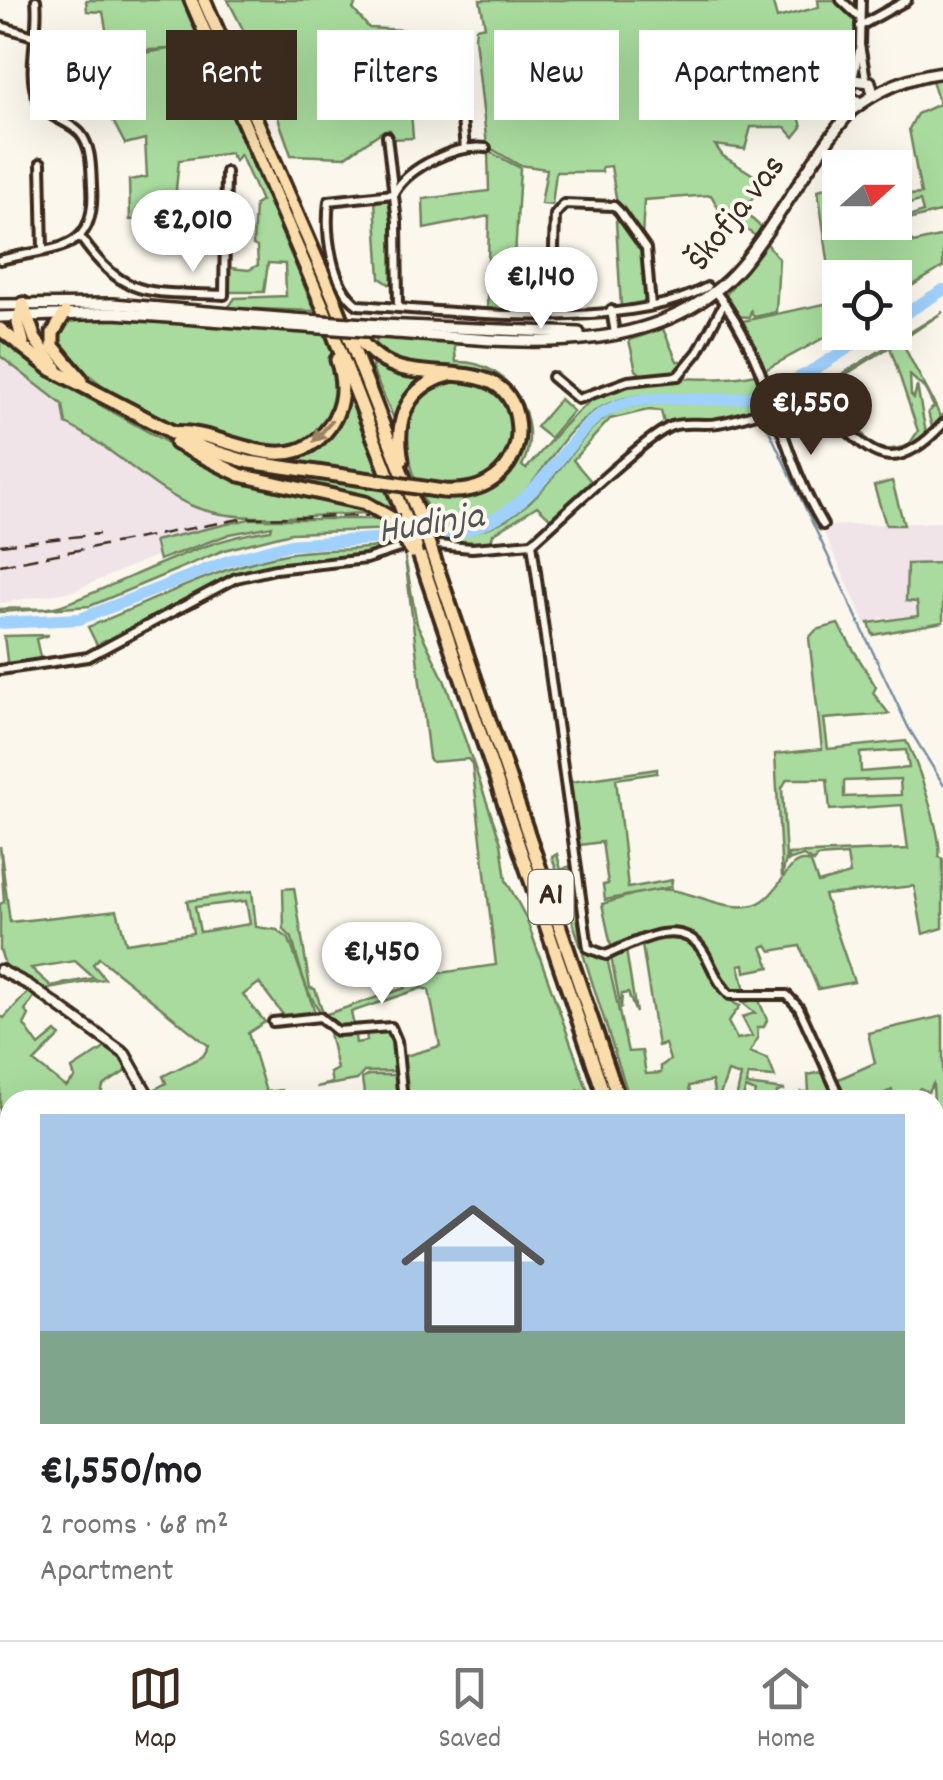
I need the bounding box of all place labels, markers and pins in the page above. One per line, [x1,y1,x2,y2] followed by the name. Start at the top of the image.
[112,190,274,275] pin: €2,010
[460,247,622,332] pin: €1,140
[730,373,892,458] pin: €1,550
[301,922,463,1007] pin: €1,450

